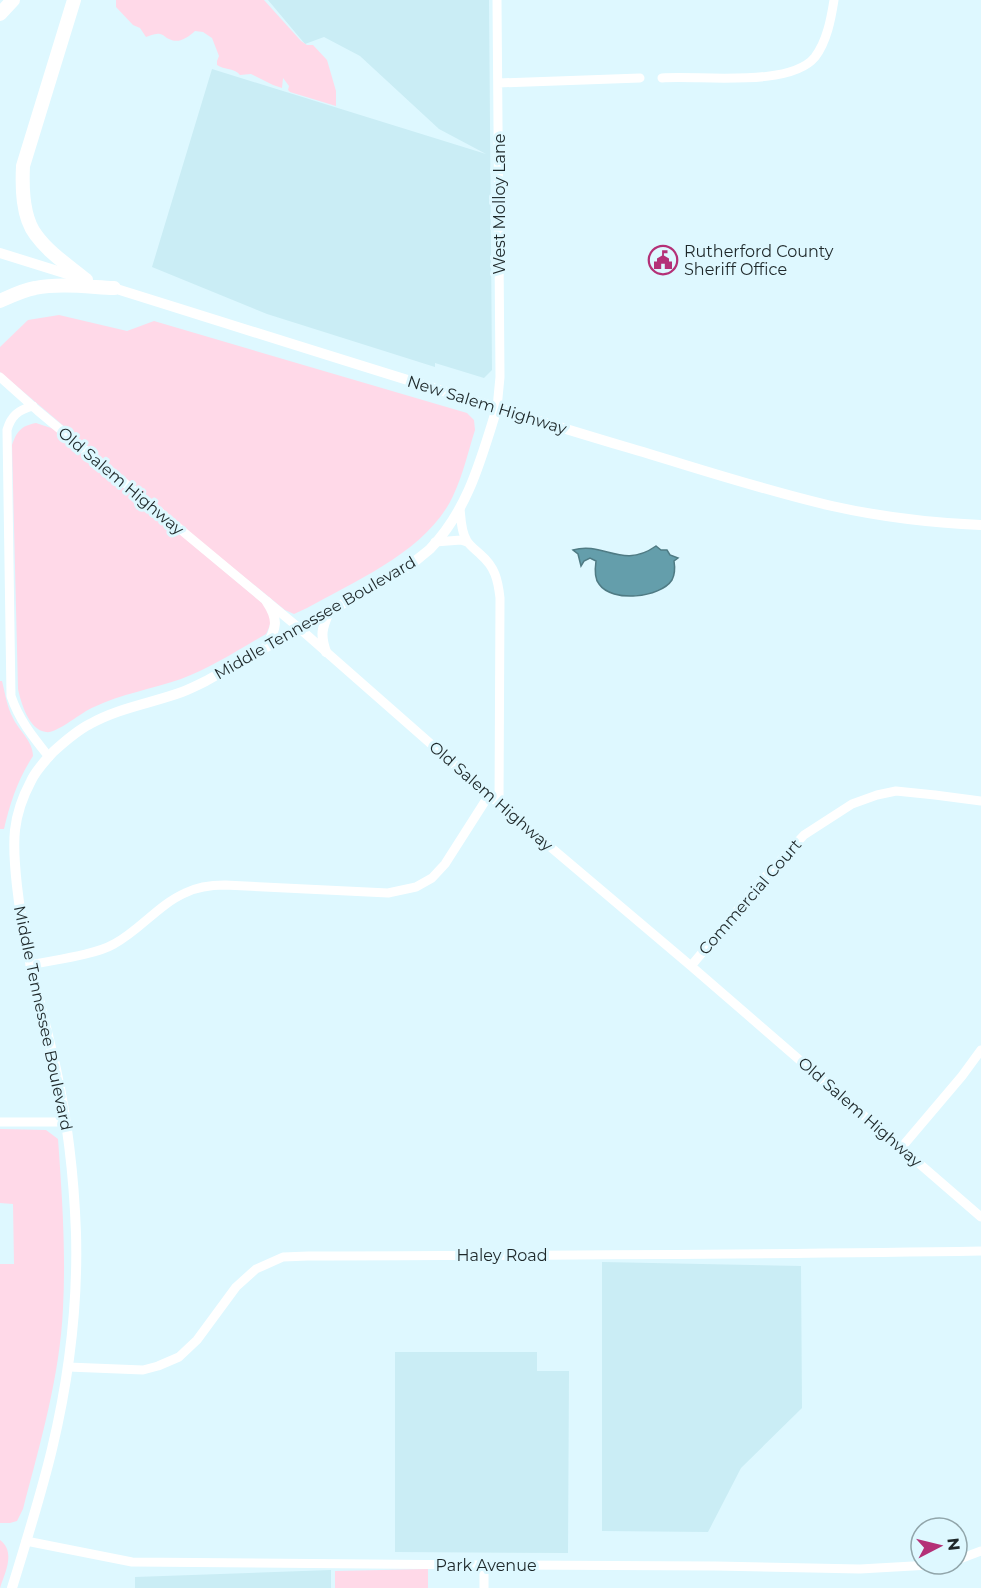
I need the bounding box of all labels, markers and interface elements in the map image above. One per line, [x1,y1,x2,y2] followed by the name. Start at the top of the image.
[490,134,509,274] street label: West Molloy Lane
[684,242,834,279] place label: Rutherford County Sheriff Office
[647,244,679,276] public building icon: Rutherford County Sheriff Office
[405,372,569,438] street label: New Salem Highway
[55,423,188,539] street label: Old Salem Highway
[211,552,419,684] street label: Middle Tennessee Boulevard
[425,737,557,855] street label: Old Salem Highway
[695,835,806,959] street label: Commercial Court
[10,904,76,1132] street label: Middle Tennessee Boulevard
[794,1053,926,1171] street label: Old Salem Highway
[456,1246,548,1265] street label: Haley Road
[909,1516,969,1576] north arrow
[943,1537,964,1552] text: N
[435,1556,537,1575] street label: Park Avenue

